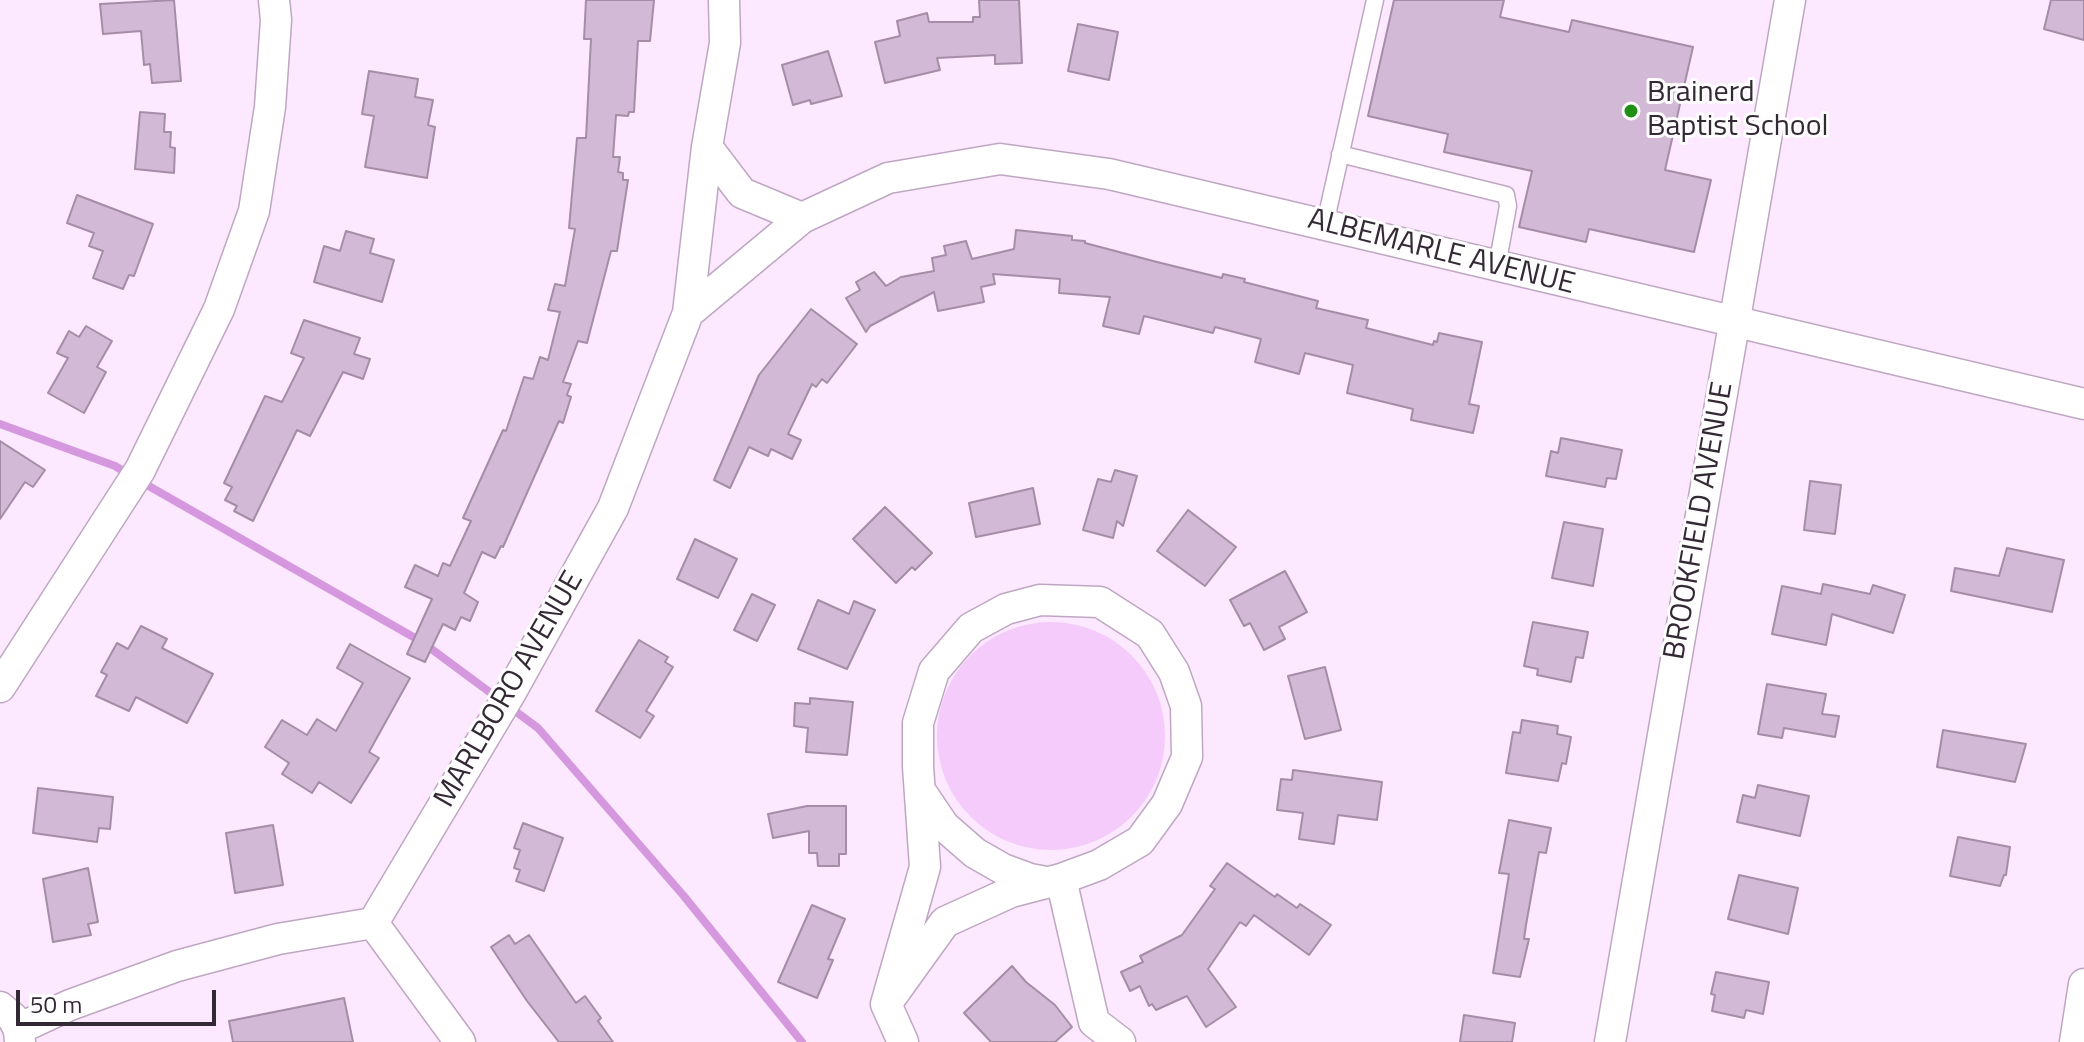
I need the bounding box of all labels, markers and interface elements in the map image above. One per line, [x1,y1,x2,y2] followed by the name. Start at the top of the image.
[1647,76,1828,146] place label: Brainerd Baptist School
[1622,102,1640,120] marker: Brainerd Baptist School
[1304,202,1578,304] street label: ALBEMARLE AVENUE
[1658,380,1742,662] street label: BROOKFIELD AVENUE
[428,566,592,814] street label: MARLBORO AVENUE
[20,974,220,1024] scale bar
[30,986,82,1022] text: 50 m

